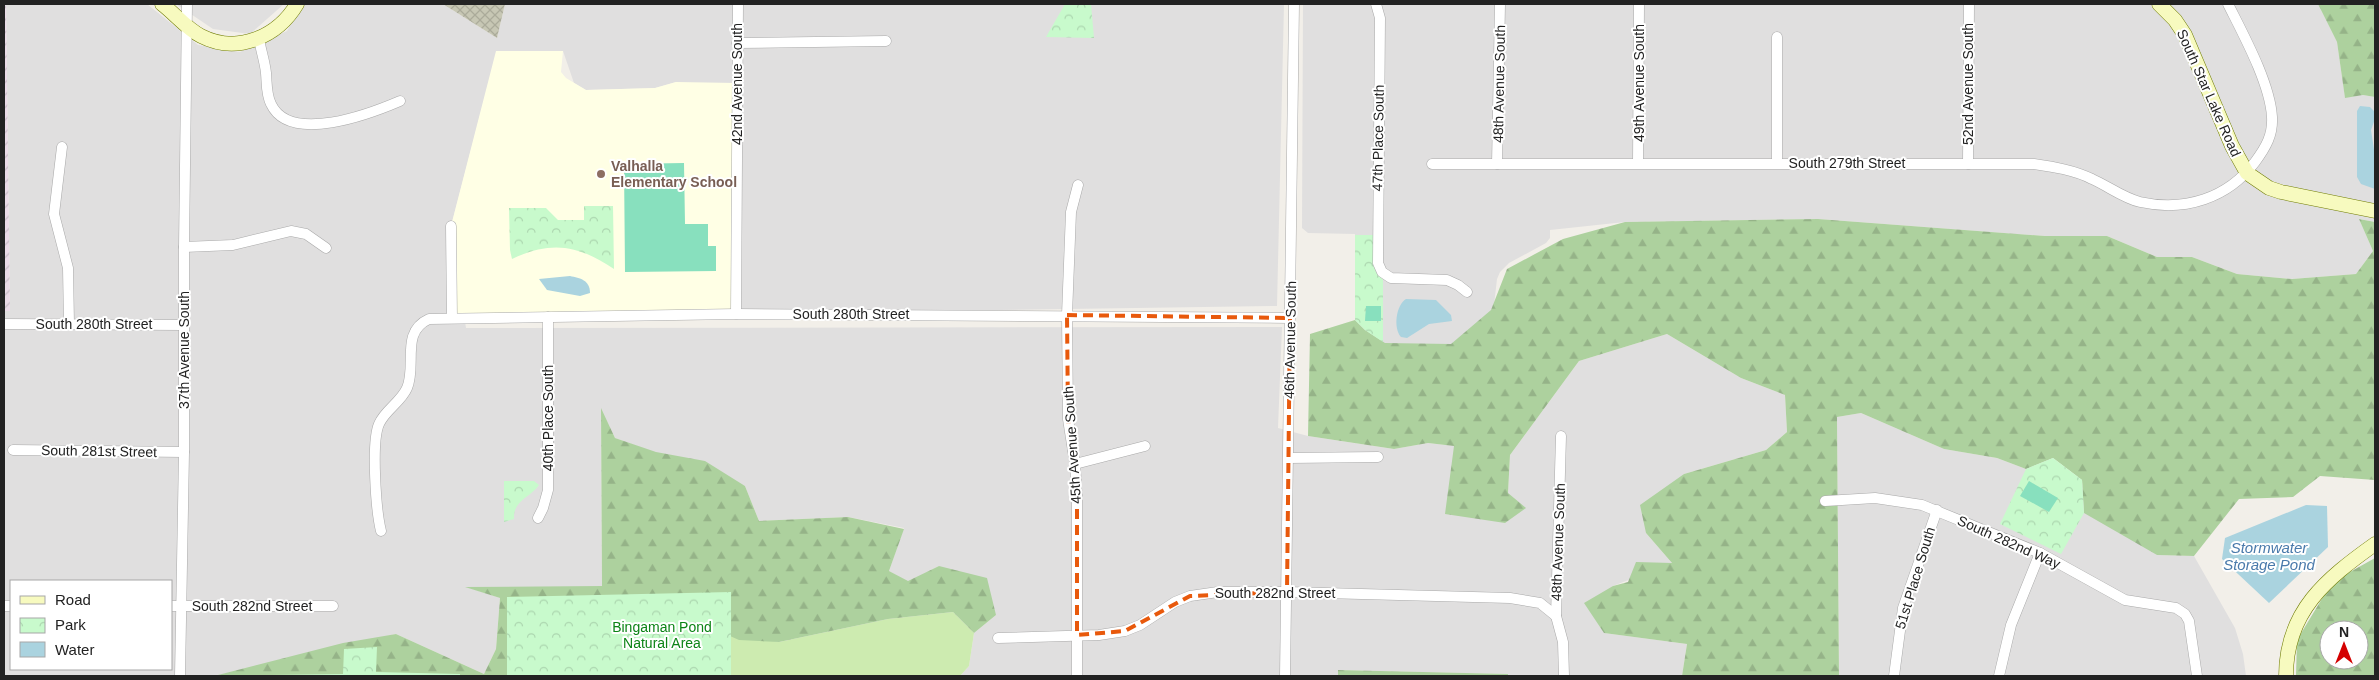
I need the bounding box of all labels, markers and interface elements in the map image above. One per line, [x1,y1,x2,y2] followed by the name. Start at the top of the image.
[729,23,745,145] street label: 42nd Avenue South
[1960,23,1976,145] street label: 52nd Avenue South
[1631,24,1647,142] street label: 49th Avenue South
[1490,25,1508,143] street label: 48th Avenue South
[2174,27,2244,159] street label: South Star Lake Road
[1369,85,1387,191] street label: 47th Place South
[1789,155,1905,171] street label: South 279th Street
[611,158,737,190] place label: Valhalla Elementary School
[595,168,607,180] marker: Valhalla Elementary School
[1281,281,1299,399] street label: 46th Avenue South
[176,291,192,409] street label: 37th Avenue South
[793,306,909,322] street label: South 280th Street
[36,316,152,332] street label: South 280th Street
[540,365,556,471] street label: 40th Place South
[1060,386,1084,504] street label: 45th Avenue South
[41,442,157,460] street label: South 281st Street
[1548,483,1568,601] street label: 48th Avenue South
[1955,512,2063,572] street label: South 282nd Way
[1892,525,1938,631] street label: 51st Place South
[2223,539,2316,573] water label: Stormwater Storage Pond
[10,580,172,670] legend
[1215,585,1335,601] street label: South 282nd Street
[55,591,91,608] text: Road
[192,598,312,614] street label: South 282nd Street
[55,616,86,633] text: Park
[612,619,712,651] park label: Bingaman Pond Natural Area
[2319,620,2369,670] north arrow
[2339,624,2349,640] text: N
[55,641,94,658] text: Water

